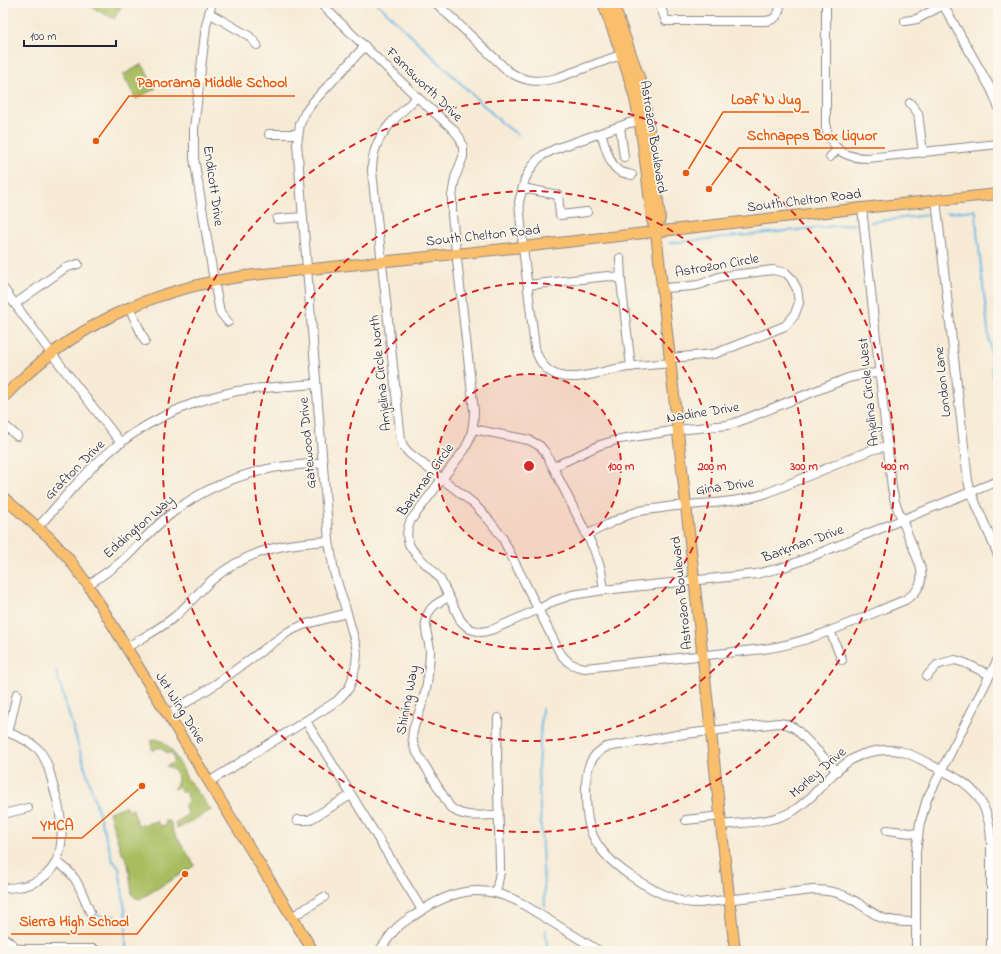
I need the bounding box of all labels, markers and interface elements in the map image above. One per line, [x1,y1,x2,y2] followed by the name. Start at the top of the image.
[24,22,116,48] scale bar
[30,28,57,46] text: 100 m
[380,42,468,128] street label: Farnsworth Drive
[129,69,295,96] callout: Panorama Middle School
[137,72,288,94] text: Panorama Middle School
[634,79,672,195] street label: Astrozon Boulevard
[723,85,809,112] callout: Loaf 'N Jug
[731,89,801,113] text: Loaf 'N Jug
[739,121,885,148] callout: Schnapps Box Liquor
[747,125,878,147] text: Schnapps Box Liquor
[197,144,229,228] street label: Endicott Drive
[746,184,862,218] street label: South Chelton Road
[425,220,541,252] street label: South Chelton Road
[673,248,761,284] street label: Astrozon Circle
[364,314,398,432] street label: Amjelina Circle North
[853,336,885,447] street label: Anjelina Circle West
[929,345,957,418] street label: London Lane
[293,396,322,490] street label: Gatewood Drive
[665,397,742,429] street label: Nadine Drive
[40,434,111,505] street label: Grafton Drive
[392,439,460,522] street label: Barkman Circle
[608,458,635,476] text: 100 m
[697,458,727,476] text: 200 m
[789,458,819,476] text: 300 m
[880,458,909,476] text: 400 m
[522,459,536,473] centre of rings
[695,472,756,501] street label: Gina Drive
[99,490,180,565] street label: Eddington Way
[758,519,847,569] street label: Barkman Drive
[666,535,698,651] street label: Astrozon Boulevard
[391,663,426,737] street label: Shining Way
[149,668,211,749] street label: Jet Wing Drive
[785,742,852,804] street label: Morley Drive
[32,811,82,838] callout: YMCA
[39,815,74,837] text: YMCA
[11,907,137,934] callout: Sierra High School
[19,911,129,935] text: Sierra High School

